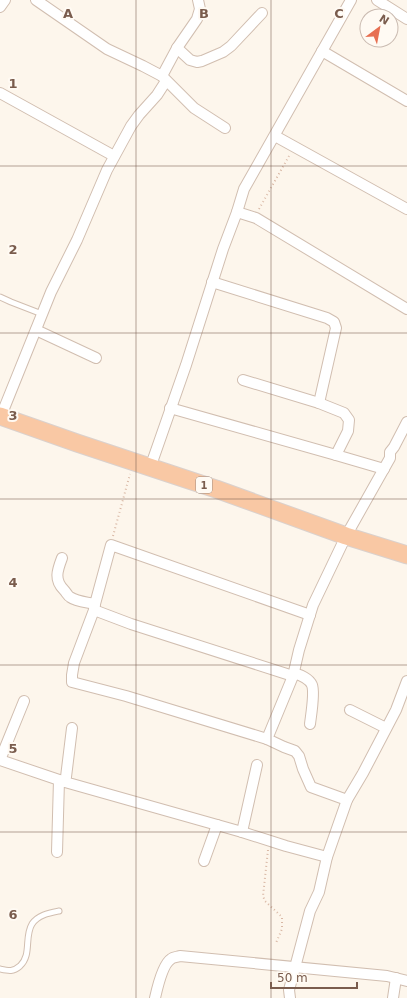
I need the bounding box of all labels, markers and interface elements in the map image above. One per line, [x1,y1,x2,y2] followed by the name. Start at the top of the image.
[63,6,73,21] text: A
[199,6,209,21] text: B
[334,6,344,21] text: C
[359,8,399,48] north arrow
[377,12,391,28] text: N
[8,76,18,91] text: 1
[8,242,18,257] text: 2
[8,408,18,423] text: 3
[196,477,212,493] road number: 1
[8,575,18,590] text: 4
[8,741,18,756] text: 5
[8,907,18,922] text: 6
[271,964,357,990] scale bar
[277,971,308,985] text: 50 m

